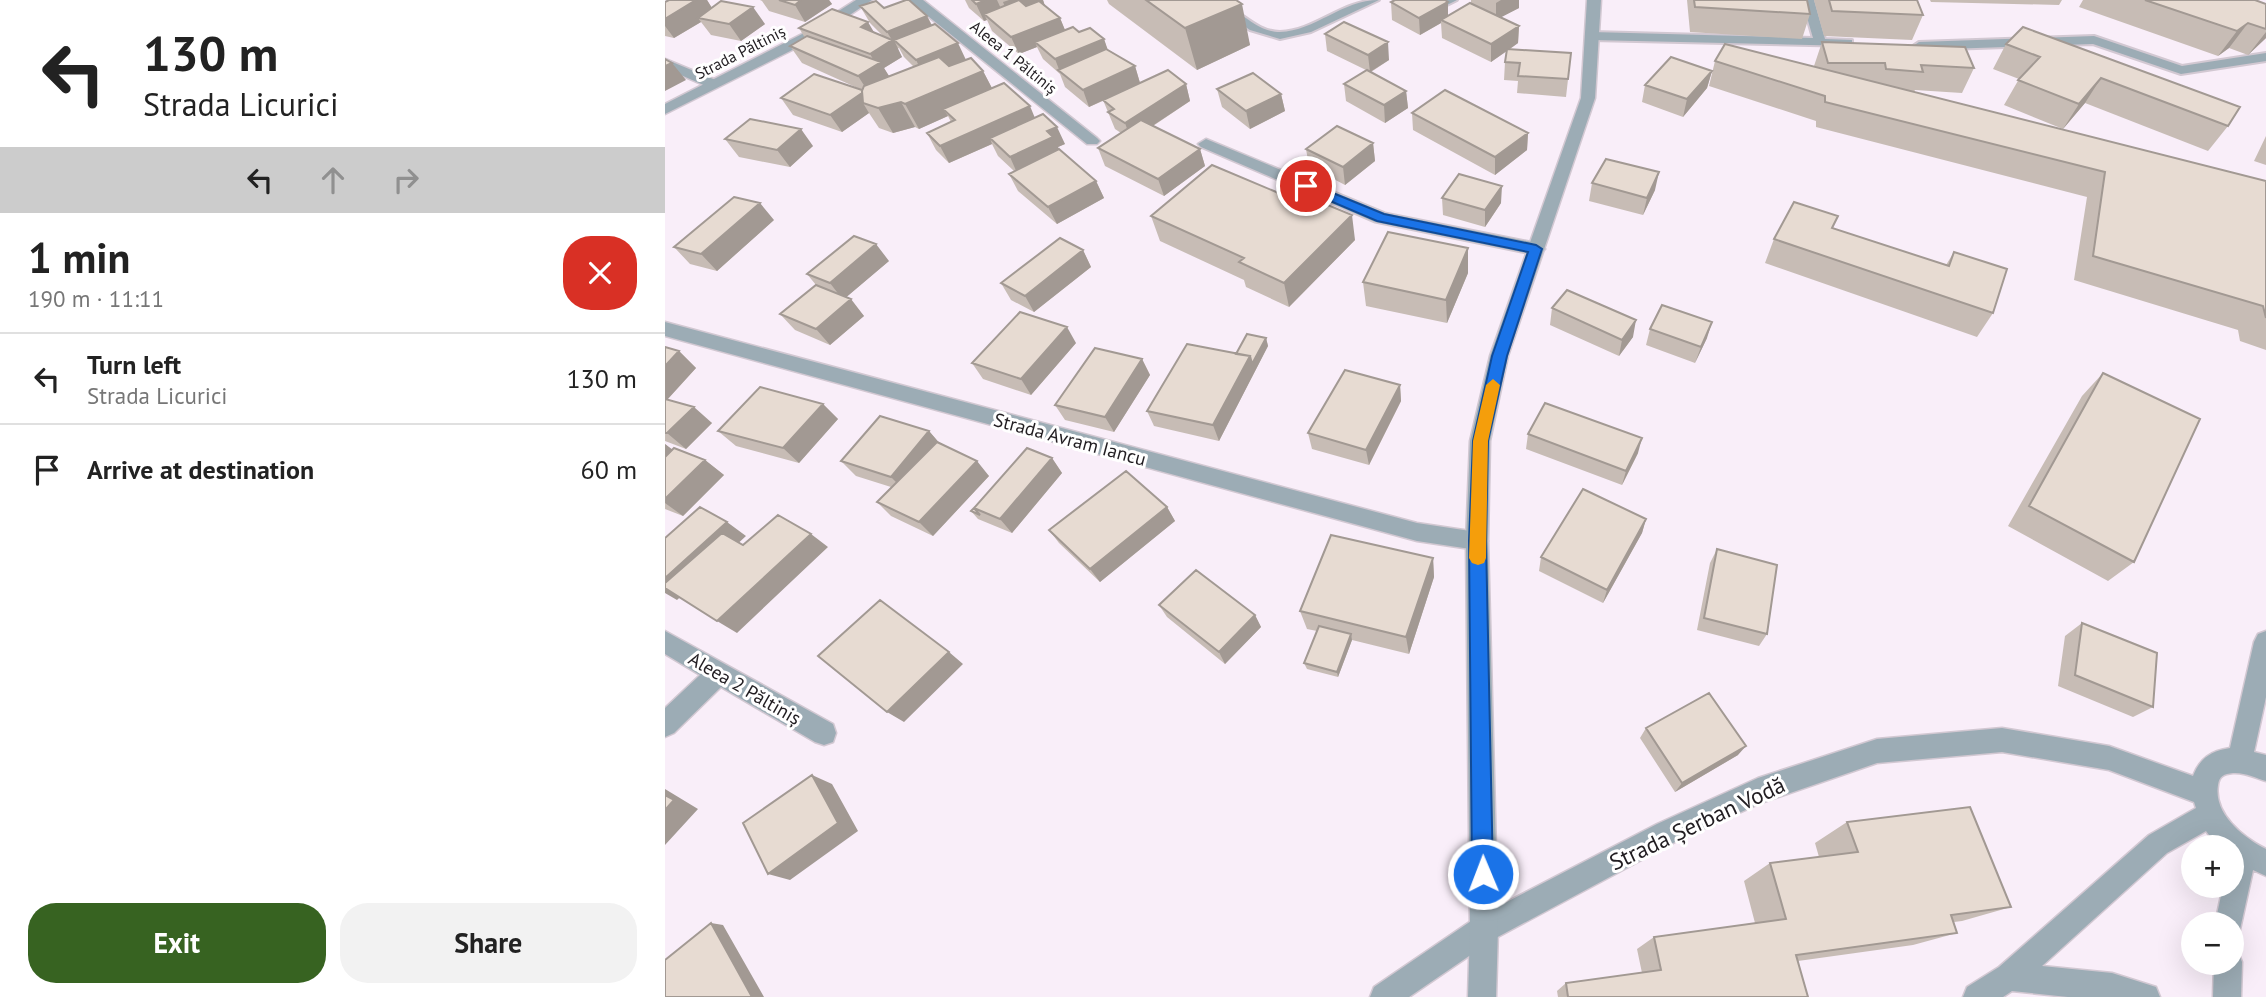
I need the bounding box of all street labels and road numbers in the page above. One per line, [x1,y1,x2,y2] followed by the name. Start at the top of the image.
[967,16,1062,98] street label: Aleea 1 Păltiniș
[692,21,789,83] street label: Strada Păltiniș
[991,407,1149,471] street label: Strada Avram Iancu
[685,646,805,730] street label: Aleea 2 Păltiniș
[1605,770,1789,876] street label: Strada Șerban Vodă

